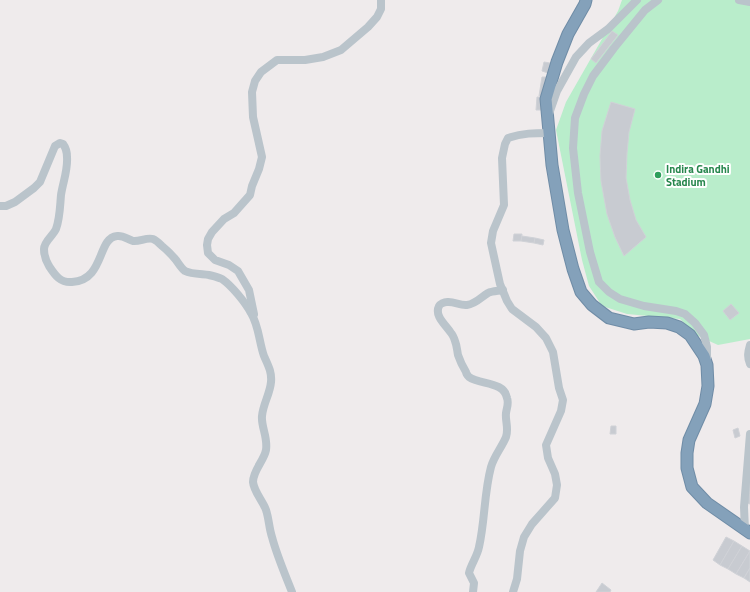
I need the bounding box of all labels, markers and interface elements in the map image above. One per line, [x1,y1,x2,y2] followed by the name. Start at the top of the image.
[666,161,730,190] place label: Indira Gandhi Stadium
[653,170,663,180] marker: Indira Gandhi Stadium

